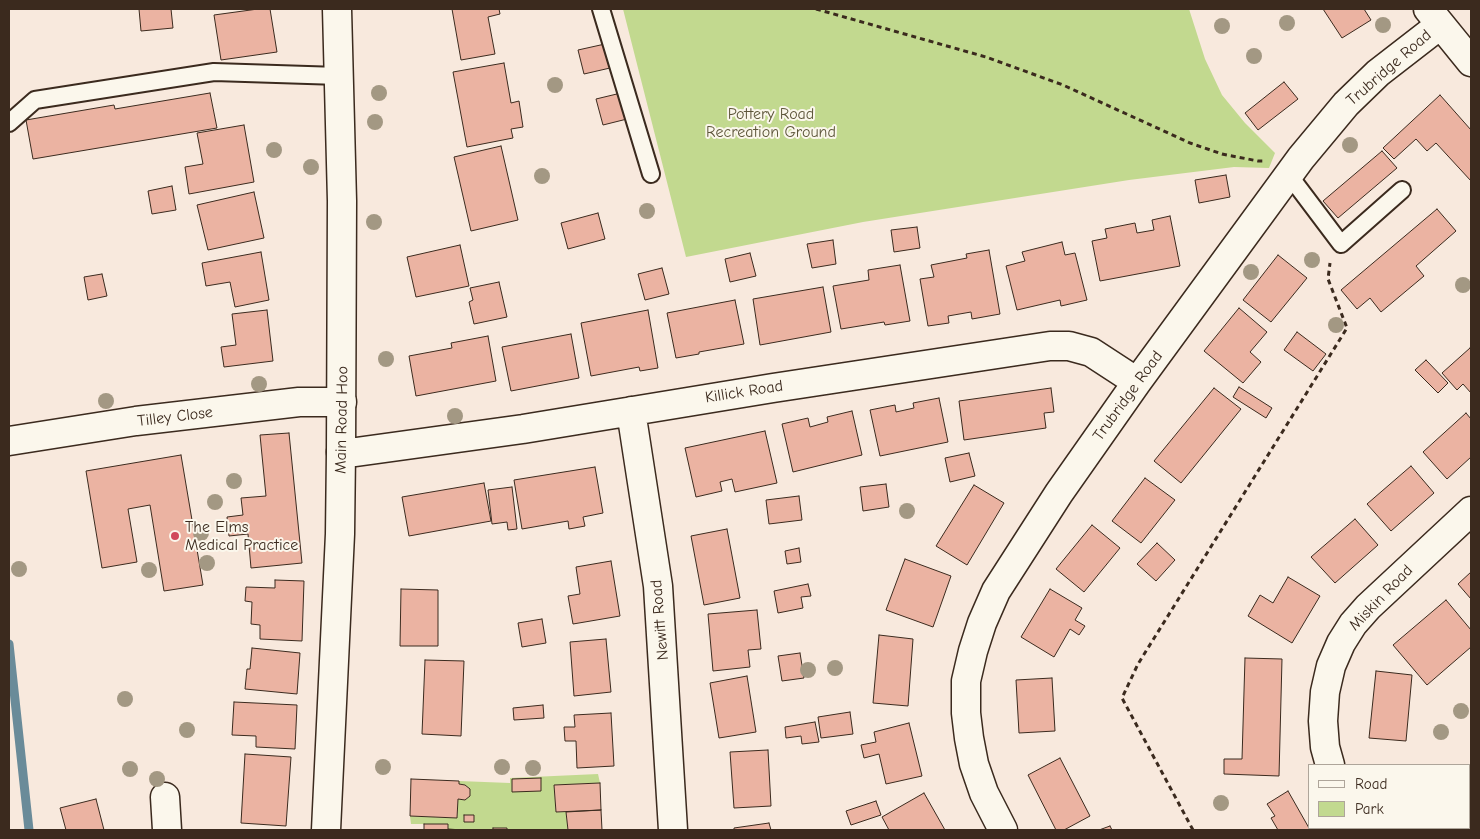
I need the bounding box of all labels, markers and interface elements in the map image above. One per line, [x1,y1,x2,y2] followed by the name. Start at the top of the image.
[1343,26,1435,110] street label: Trubridge Road
[706,104,836,142] park label: Pottery Road Recreation Ground
[1089,347,1167,445] street label: Trubridge Road
[331,366,353,474] street label: Main Road Hoo
[704,376,784,408] street label: Killick Road
[136,403,214,431] street label: Tilley Close
[185,517,298,555] place label: The Elms Medical Practice
[169,530,181,542] marker: The Elms Medical Practice
[1345,561,1417,635] street label: Miskin Road
[647,579,673,661] street label: Newitt Road
[1308,764,1470,829] legend
[1355,775,1387,793] text: Road
[1355,800,1384,818] text: Park

